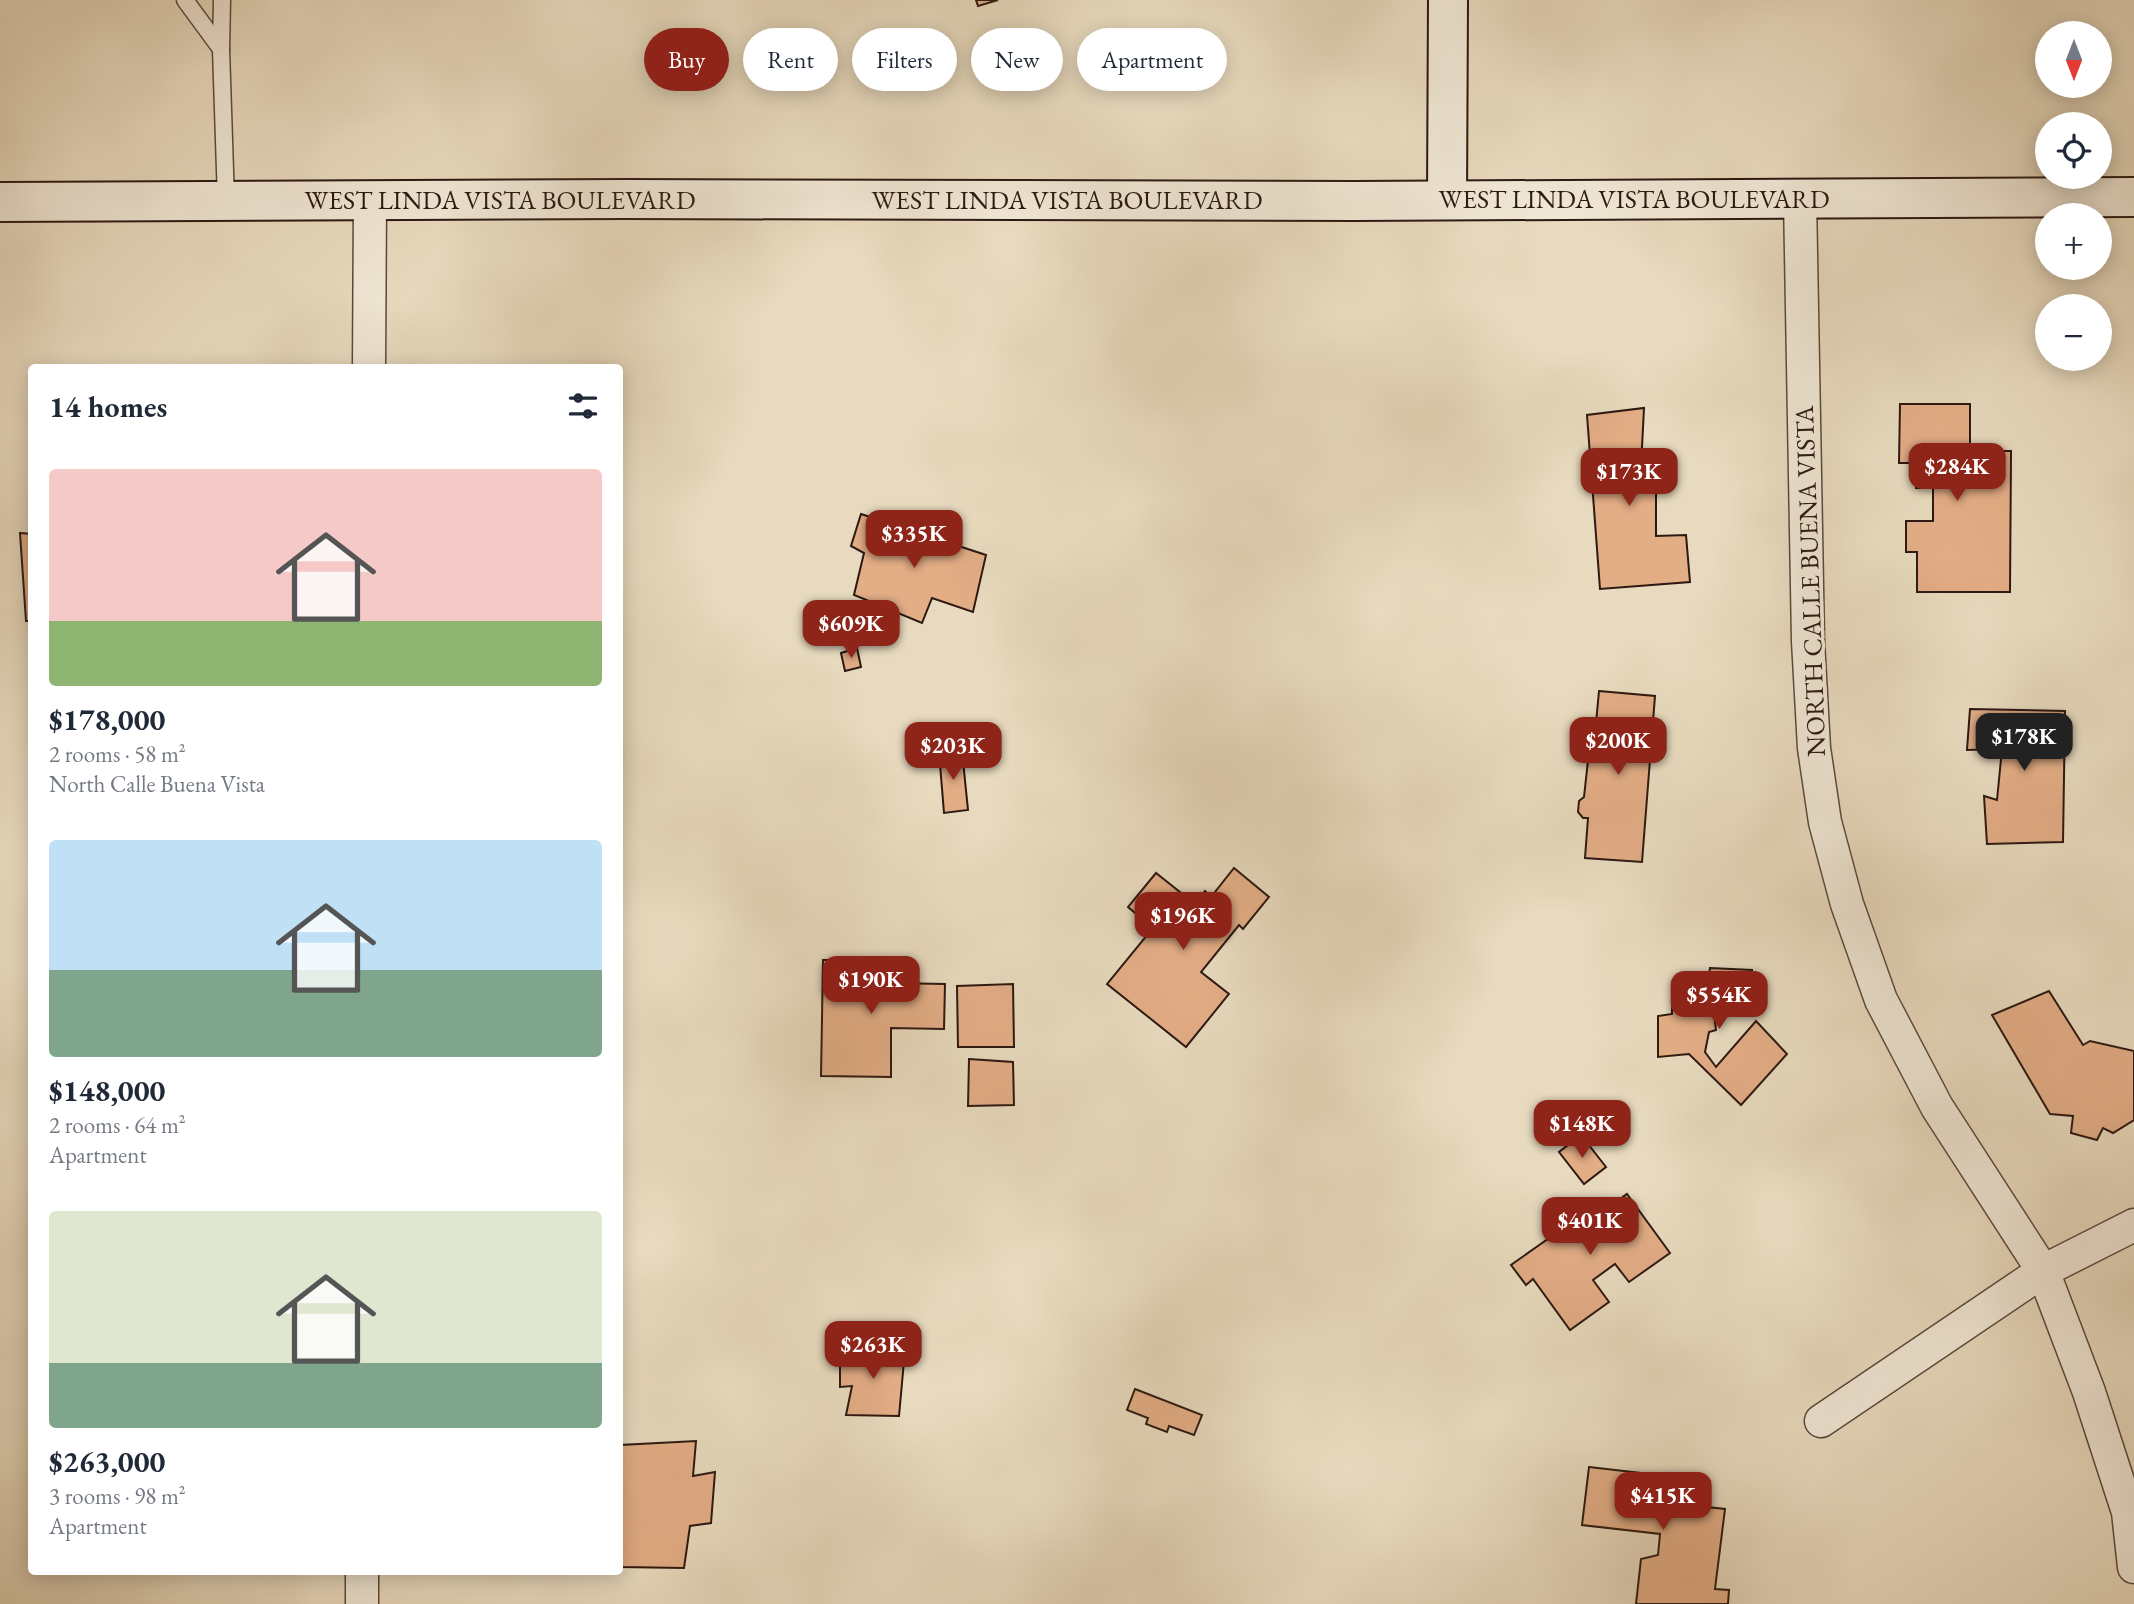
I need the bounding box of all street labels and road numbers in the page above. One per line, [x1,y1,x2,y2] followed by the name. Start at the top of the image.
[1439,182,1830,216] street label: WEST LINDA VISTA BOULEVARD
[305,183,696,217] street label: WEST LINDA VISTA BOULEVARD
[872,183,1263,217] street label: WEST LINDA VISTA BOULEVARD
[1787,404,1833,757] street label: NORTH CALLE BUENA VISTA

